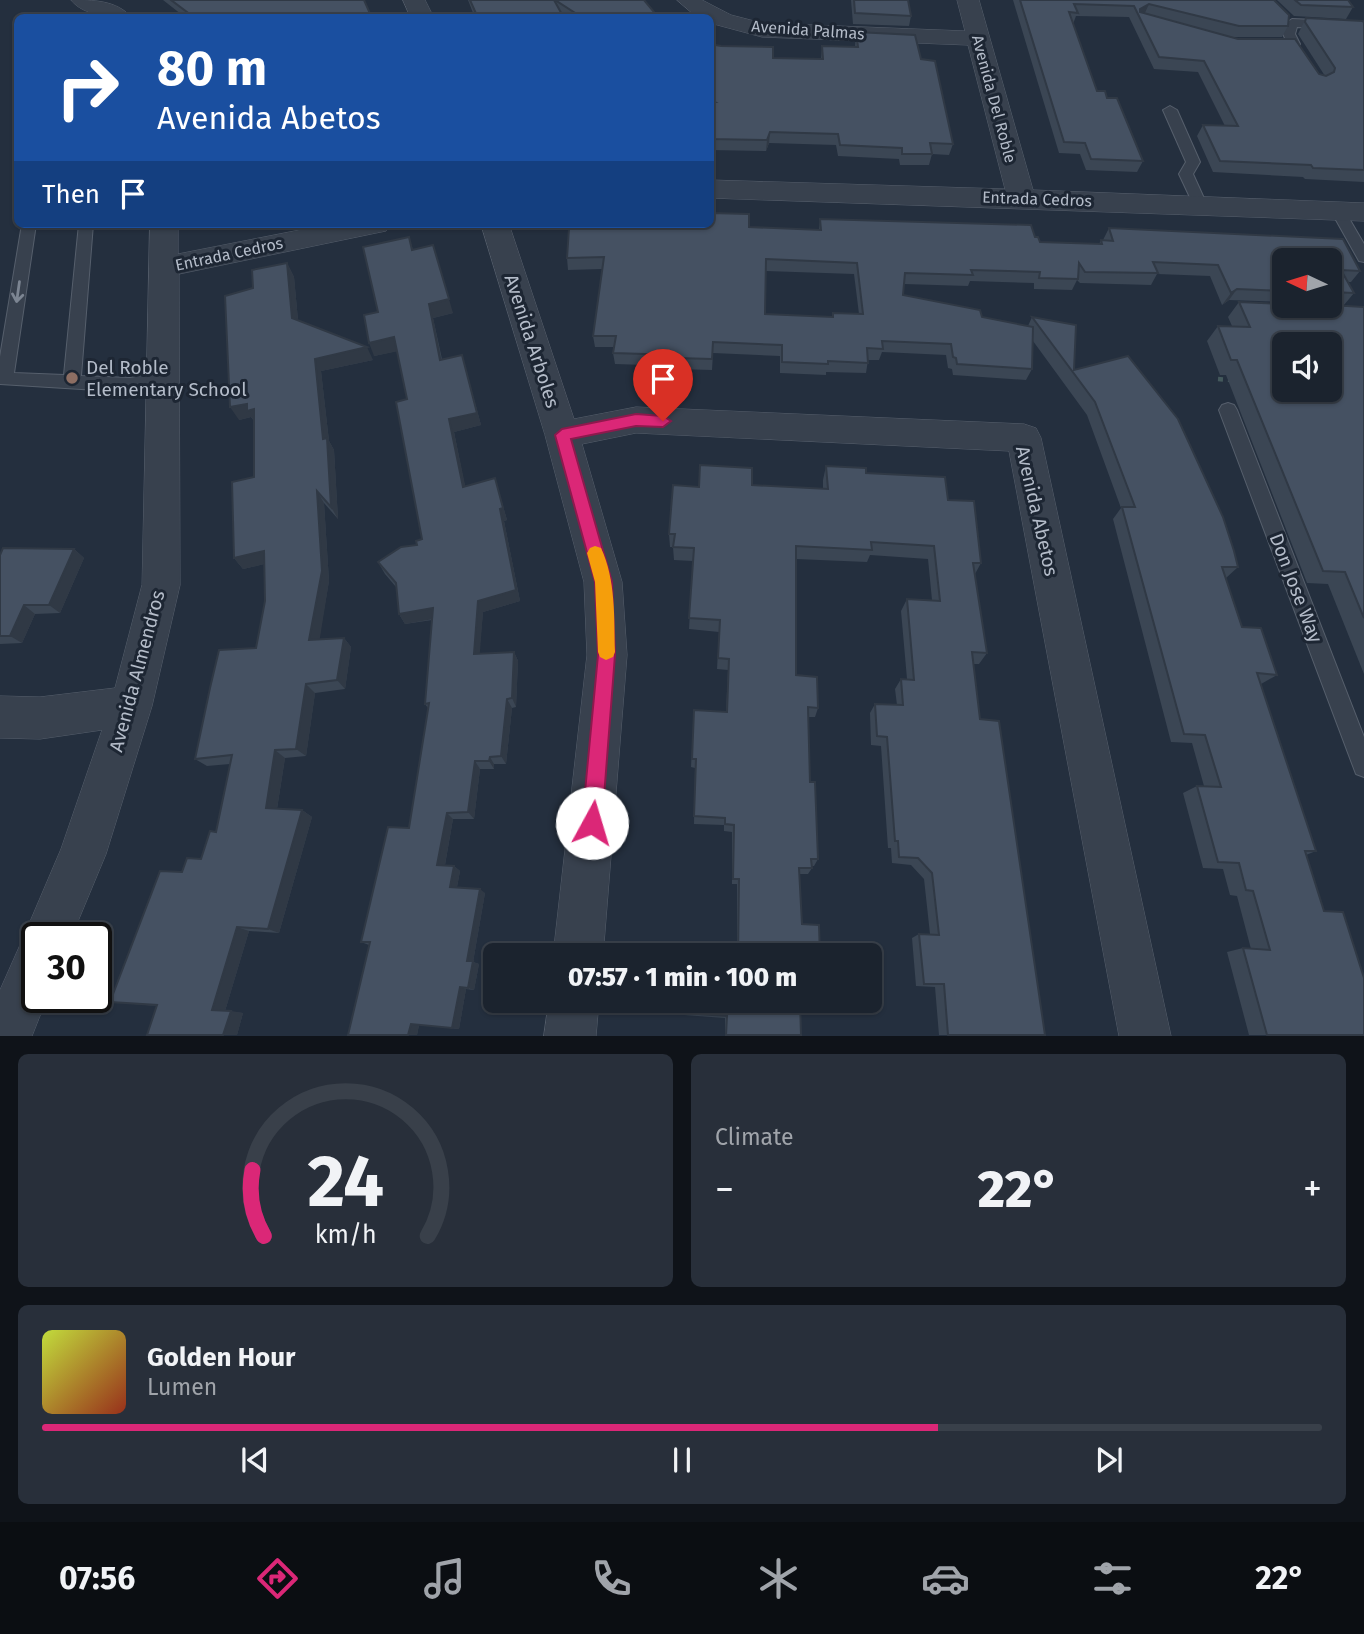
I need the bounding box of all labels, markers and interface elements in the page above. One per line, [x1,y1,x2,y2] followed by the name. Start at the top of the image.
[751,17,865,43] street label: Avenida Palmas
[968,33,1020,165] street label: Avenida Del Roble
[157,39,267,98] text: 80 m
[42,42,133,133] icon: right
[157,99,381,137] text: Avenida Abetos
[114,175,152,213] icon: arrive
[42,179,100,210] text: Then
[982,188,1092,210] street label: Entrada Cedros
[173,233,285,275] street label: Entrada Cedros
[1272,248,1342,318] north arrow
[1272,248,1342,402] map controls
[500,271,564,411] street label: Avenida Arboles
[12,280,25,302] one-way arrow
[1272,332,1342,402] button: sound
[633,349,693,421] pin
[86,356,247,401] place label: Del Roble Elementary School
[644,360,682,398] icon: arrive
[64,370,80,386] marker: Del Roble Elementary School
[1011,444,1063,578] street label: Avenida Abetos
[1265,530,1328,646] street label: Don Jose Way
[104,588,170,754] street label: Avenida Almendros
[555,786,629,860] position arrow
[21,922,112,1013] speed limit sign: 30
[568,962,797,993] text: 07:57 · 1 min · 100 m
[715,1123,794,1151] text: Climate
[307,1139,384,1226] text: 24
[978,1158,1059,1221] text: 22°
[715,1166,734,1212] text: −
[1303,1166,1322,1212] text: +
[315,1220,376,1250] text: km/h
[147,1342,295,1373] text: Golden Hour
[147,1373,217,1401] text: Lumen
[236,1441,274,1479] icon: previous
[663,1441,701,1479] icon: pause
[1090,1441,1128,1479] icon: next
[253,1554,302,1603] icon: directions
[420,1554,469,1603] icon: music
[587,1554,636,1603] icon: phone
[754,1554,803,1603] icon: climate
[921,1554,970,1603] icon: car
[1088,1554,1137,1603] icon: filters
[59,1559,135,1597] text: 07:56
[1255,1559,1305,1597] text: 22°

